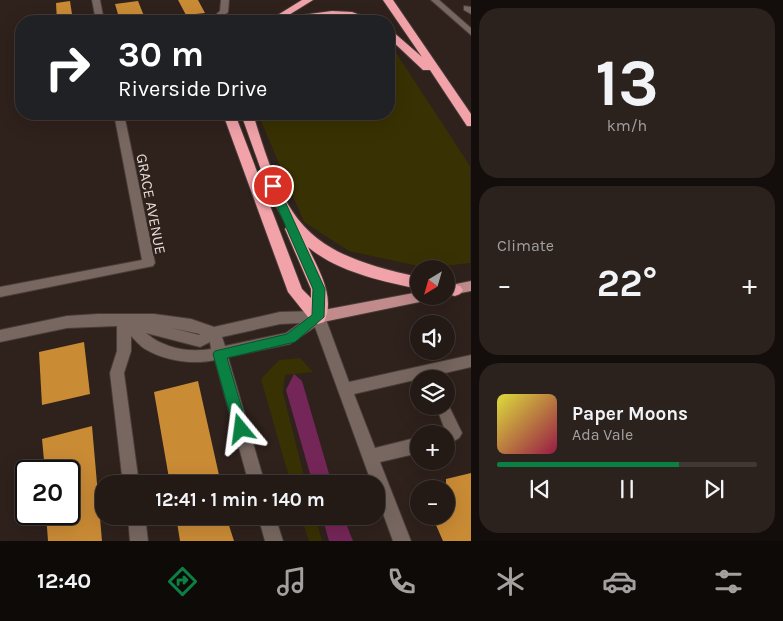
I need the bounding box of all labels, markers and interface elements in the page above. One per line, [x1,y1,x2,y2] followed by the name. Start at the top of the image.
[118,34,204,75] text: 30 m
[35,35,100,100] icon: right
[595,45,659,121] text: 13
[118,76,267,102] text: Riverside Drive
[607,116,647,135] text: km/h
[132,152,170,256] street label: GRACE AVENUE
[252,165,294,207] pin
[259,172,287,200] icon: arrive
[497,236,554,255] text: Climate
[410,260,455,305] north arrow
[410,260,455,525] map controls
[597,261,657,306] text: 22°
[497,268,512,301] text: −
[742,268,757,301] text: +
[410,315,455,360] button: sound
[410,370,455,415] button: layers
[214,402,266,454] position arrow
[572,403,688,425] text: Paper Moons
[410,425,455,470] button: +
[572,425,633,444] text: Ada Vale
[15,460,80,525] speed limit sign: 20
[526,475,554,503] icon: previous
[613,475,641,503] icon: pause
[700,475,728,503] icon: next
[410,480,455,525] button: −
[155,489,325,511] text: 12:41 · 1 min · 140 m
[165,564,200,599] icon: directions
[274,564,309,599] icon: music
[384,564,419,599] icon: phone
[493,564,528,599] icon: climate
[602,564,637,599] icon: car
[711,564,746,599] icon: filters
[37,568,91,594] text: 12:40

